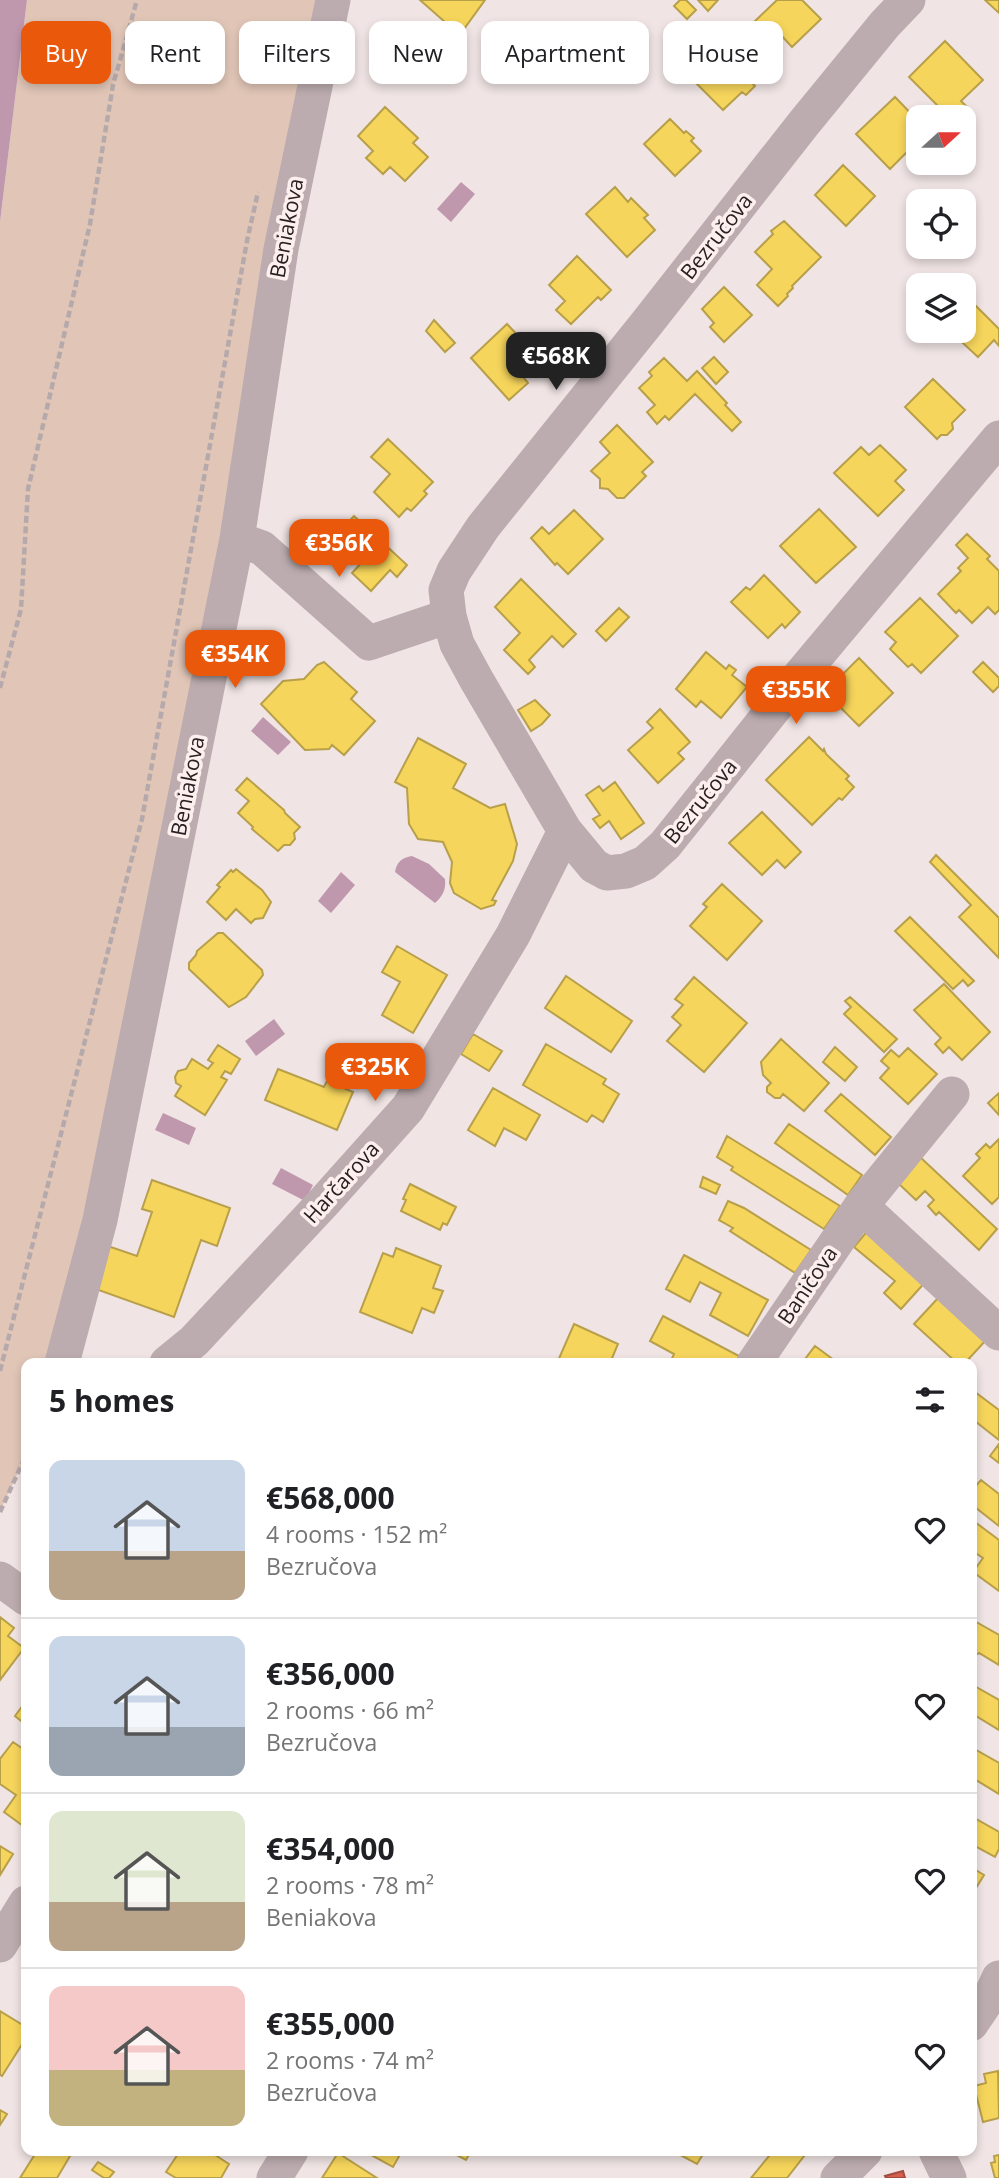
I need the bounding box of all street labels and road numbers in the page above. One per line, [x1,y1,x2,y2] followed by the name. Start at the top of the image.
[263,176,309,280] street label: Beniakova
[674,187,758,285] street label: Bezručova
[164,734,210,838] street label: Beniakova
[657,753,743,849] street label: Bezručova
[297,1135,385,1229] street label: Harčarova
[771,1241,843,1329] street label: Baničova

